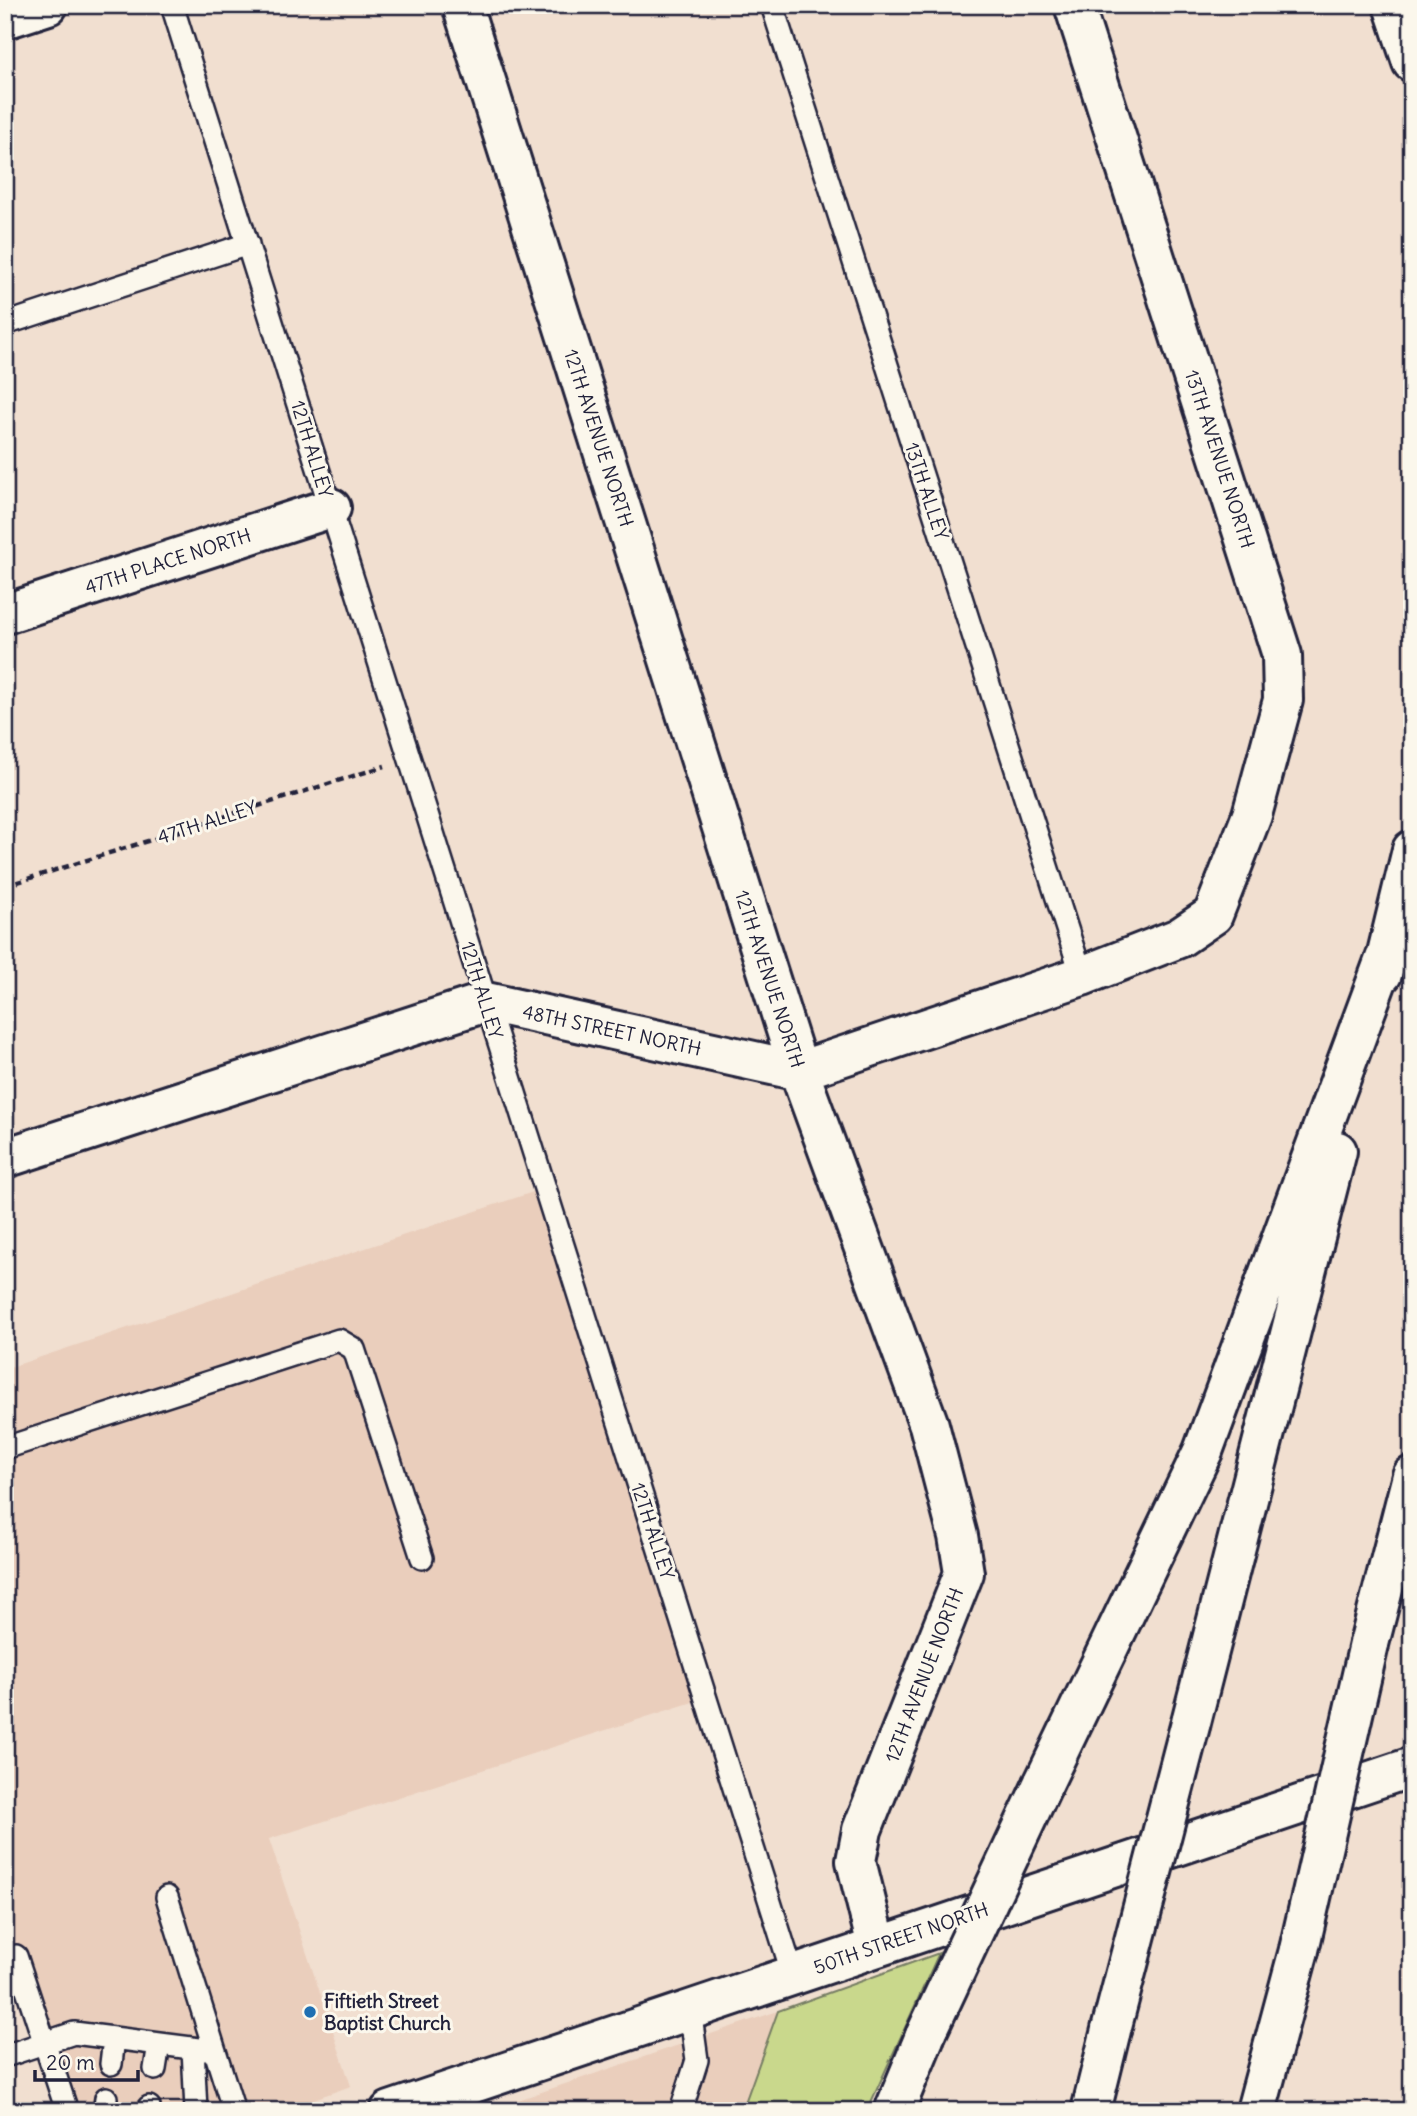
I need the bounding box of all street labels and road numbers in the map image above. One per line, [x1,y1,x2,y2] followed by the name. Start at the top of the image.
[559,346,639,530] street label: 12TH AVENUE NORTH
[1180,367,1260,551] street label: 13TH AVENUE NORTH
[286,398,338,501] street label: 12TH ALLEY
[900,439,954,543] street label: 13TH ALLEY
[82,523,254,599] street label: 47TH PLACE NORTH
[154,795,260,849] street label: 47TH ALLEY
[730,887,810,1071] street label: 12TH AVENUE NORTH
[456,939,508,1042] street label: 12TH ALLEY
[520,999,704,1061] street label: 48TH STREET NORTH
[626,1480,680,1583] street label: 12TH ALLEY
[880,1584,968,1766] street label: 12TH AVENUE NORTH
[810,1897,992,1979] street label: 50TH STREET NORTH

